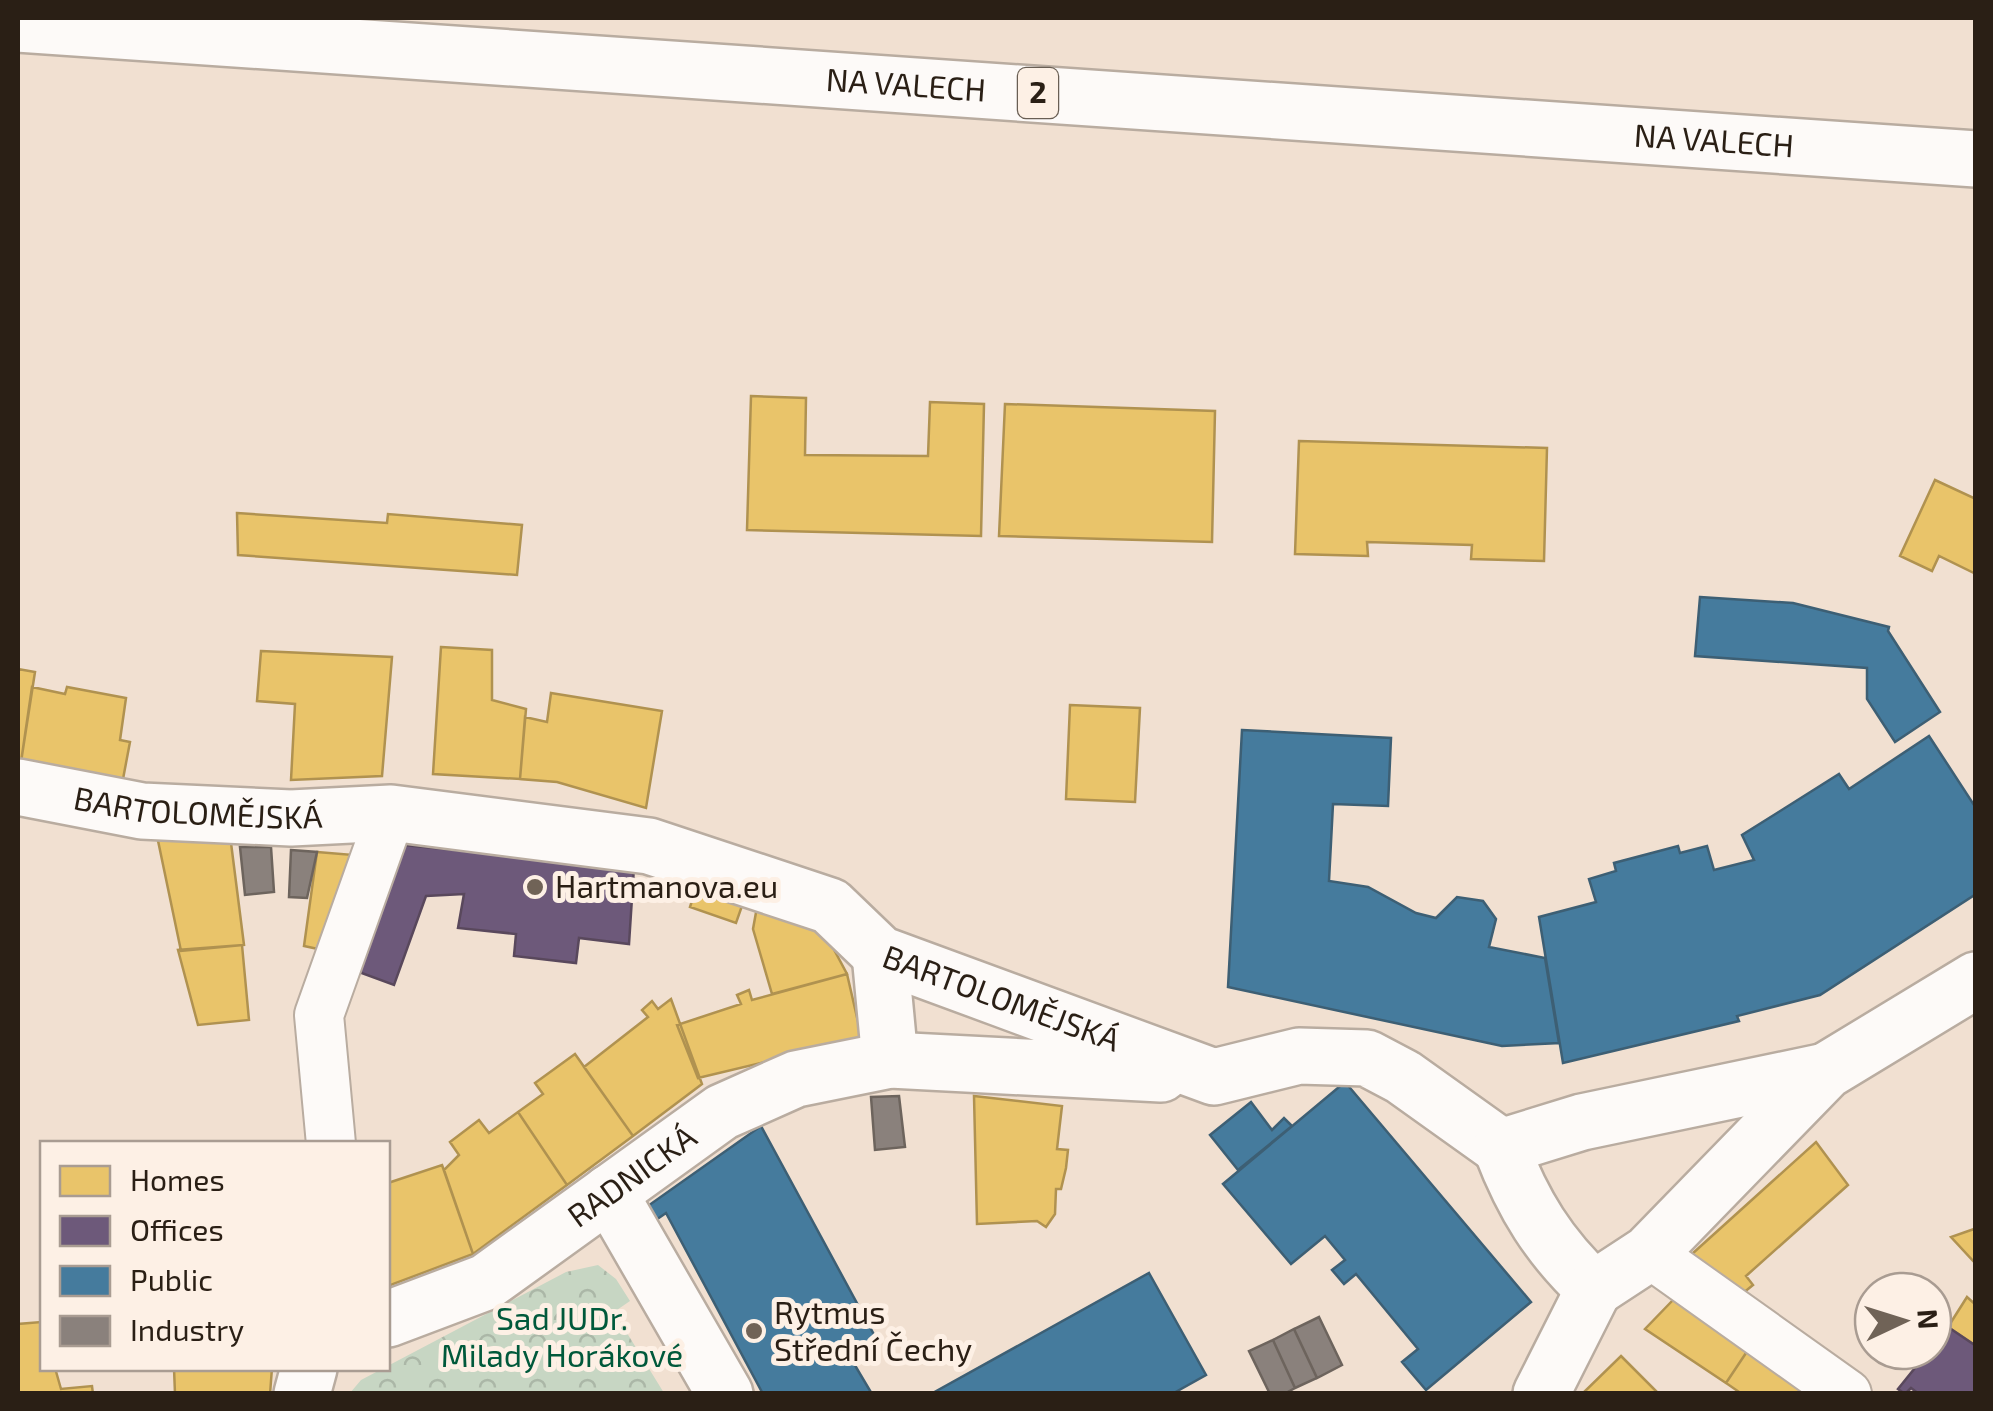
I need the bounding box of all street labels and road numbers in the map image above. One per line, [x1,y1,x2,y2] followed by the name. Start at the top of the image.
[825,59,987,108] street label: NA VALECH
[1018,68,1058,118] road number: 2
[1633,114,1795,163] street label: NA VALECH
[71,777,323,835] street label: BARTOLOMĚJSKÁ
[878,936,1126,1058] street label: BARTOLOMĚJSKÁ
[560,1116,703,1234] street label: RADNICKÁ

